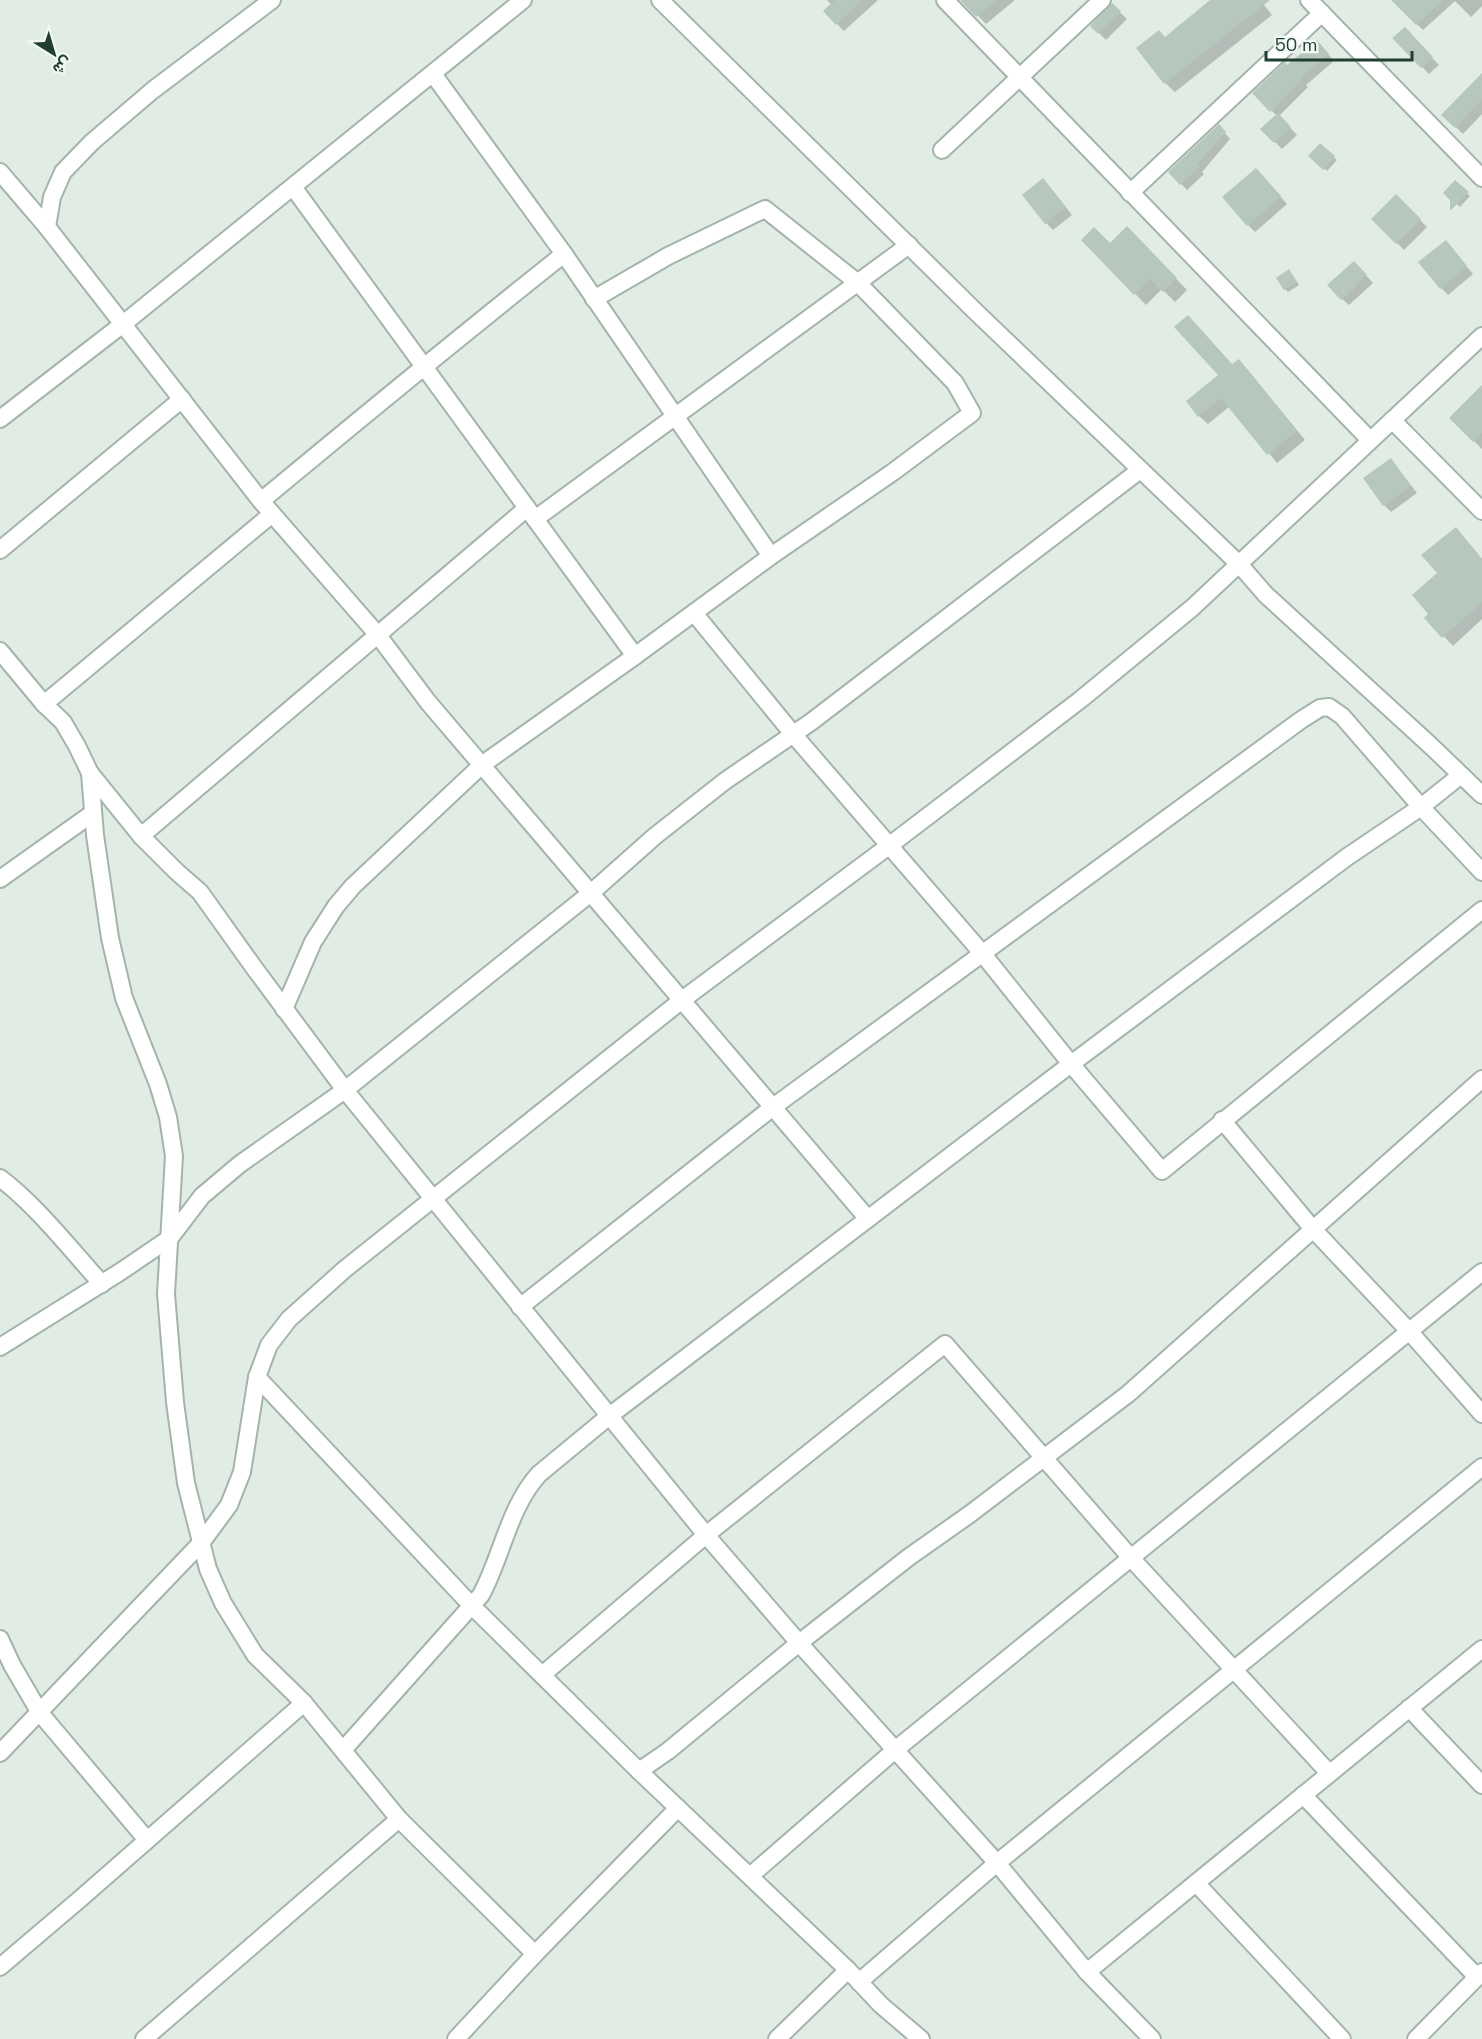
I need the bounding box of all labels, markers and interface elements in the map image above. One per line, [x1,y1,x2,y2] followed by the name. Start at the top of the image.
[24,24,84,84] north arrow
[1266,24,1412,62] scale bar
[1275,33,1317,56] text: 50 m
[49,51,77,80] text: ش

